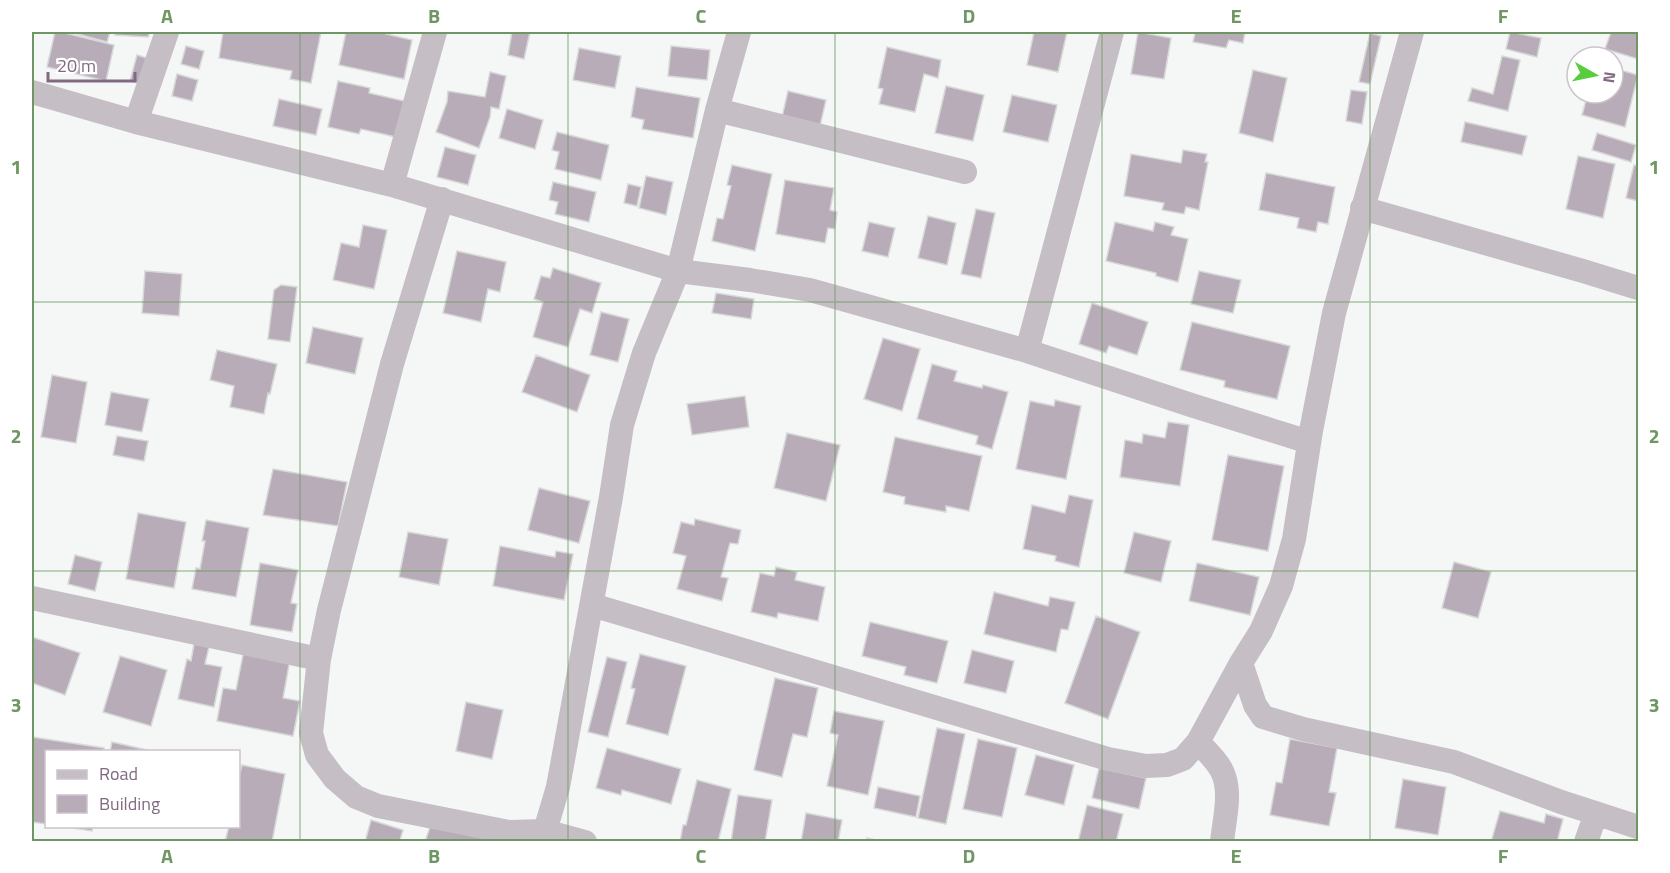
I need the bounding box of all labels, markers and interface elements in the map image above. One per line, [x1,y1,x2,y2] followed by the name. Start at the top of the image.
[161,0,173,31] text: A
[428,0,440,31] text: B
[696,0,707,31] text: C
[963,0,975,31] text: D
[1230,0,1242,31] text: E
[1498,0,1509,31] text: F
[48,45,135,83] scale bar
[1565,45,1625,105] north arrow
[57,52,96,79] text: 20 m
[1597,70,1623,85] text: N
[10,151,22,182] text: 1
[1648,151,1660,182] text: 1
[10,420,22,451] text: 2
[1648,420,1660,451] text: 2
[10,689,22,720] text: 3
[1648,689,1660,720] text: 3
[45,750,240,828] legend
[99,760,138,787] text: Road
[99,790,160,817] text: Building
[161,840,173,871] text: A
[428,840,440,871] text: B
[696,840,707,871] text: C
[963,840,975,871] text: D
[1230,840,1242,871] text: E
[1498,840,1509,871] text: F

